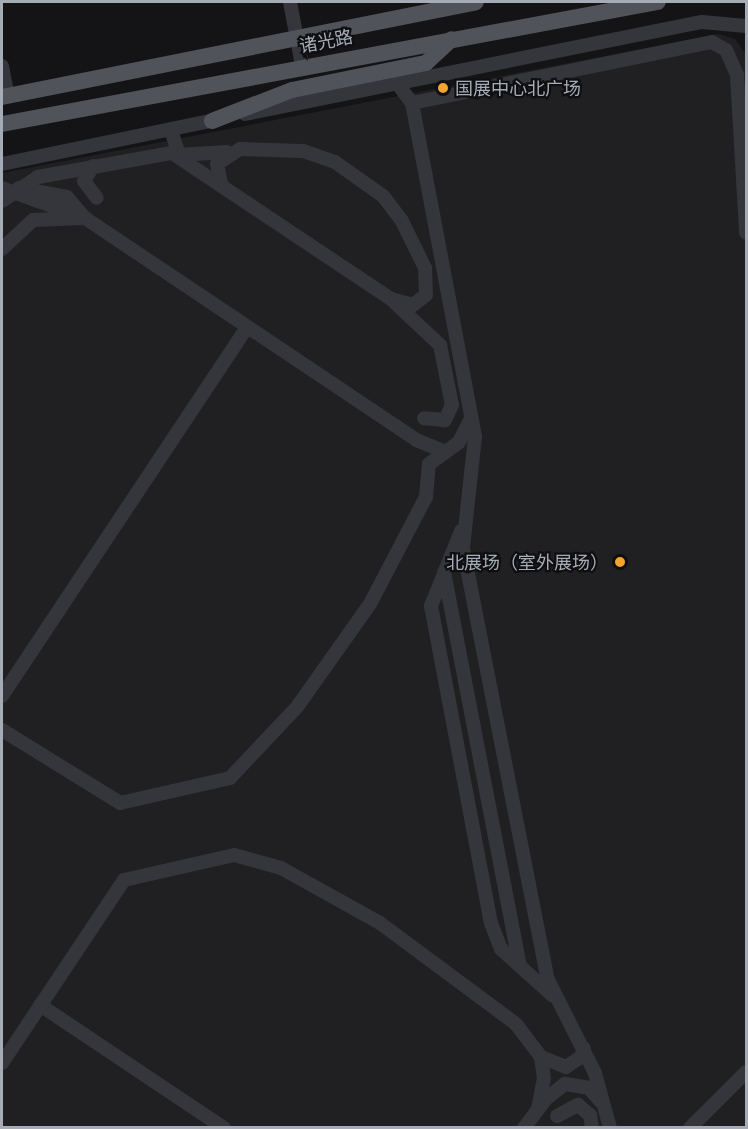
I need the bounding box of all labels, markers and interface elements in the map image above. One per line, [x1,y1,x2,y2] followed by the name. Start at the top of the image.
[297,25,355,57] street label: 诸光路
[455,77,581,99] place label: 国展中心北广场
[436,81,450,95] marker: 国展中心北广场
[446,551,608,573] place label: 北展场（室外展场）
[613,555,627,569] marker: 北展场（室外展场）

